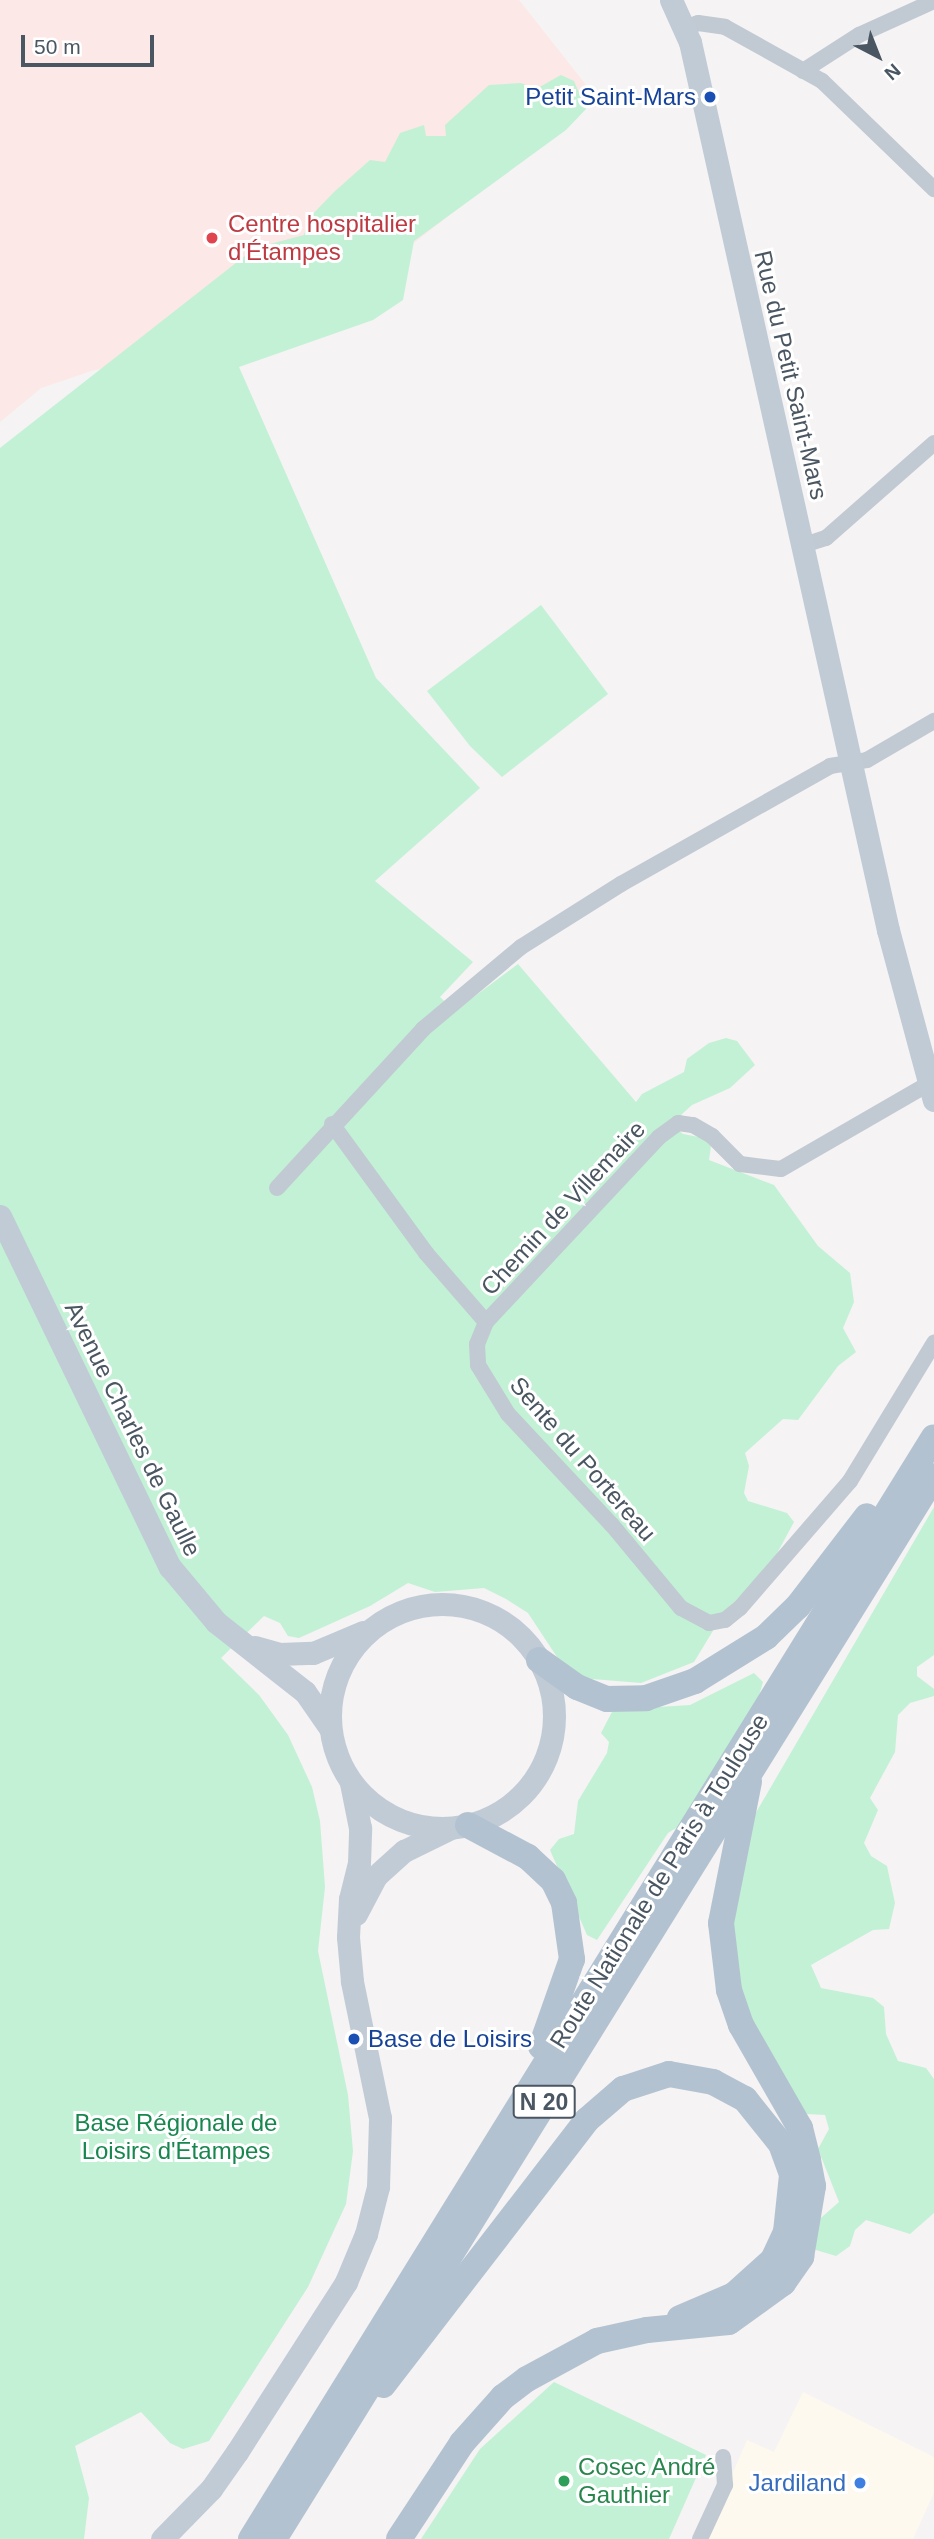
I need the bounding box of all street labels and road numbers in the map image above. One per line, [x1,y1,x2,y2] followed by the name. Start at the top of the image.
[748,248,834,502] street label: Rue du Petit Saint-Mars
[475,1115,651,1301] street label: Chemin de Villemaire
[59,1297,207,1561] street label: Avenue Charles de Gaulle
[504,1371,662,1547] street label: Sente du Portereau
[544,1708,774,2054] street label: Route Nationale de Paris à Toulouse
[512,2082,576,2122] road number: N 20

